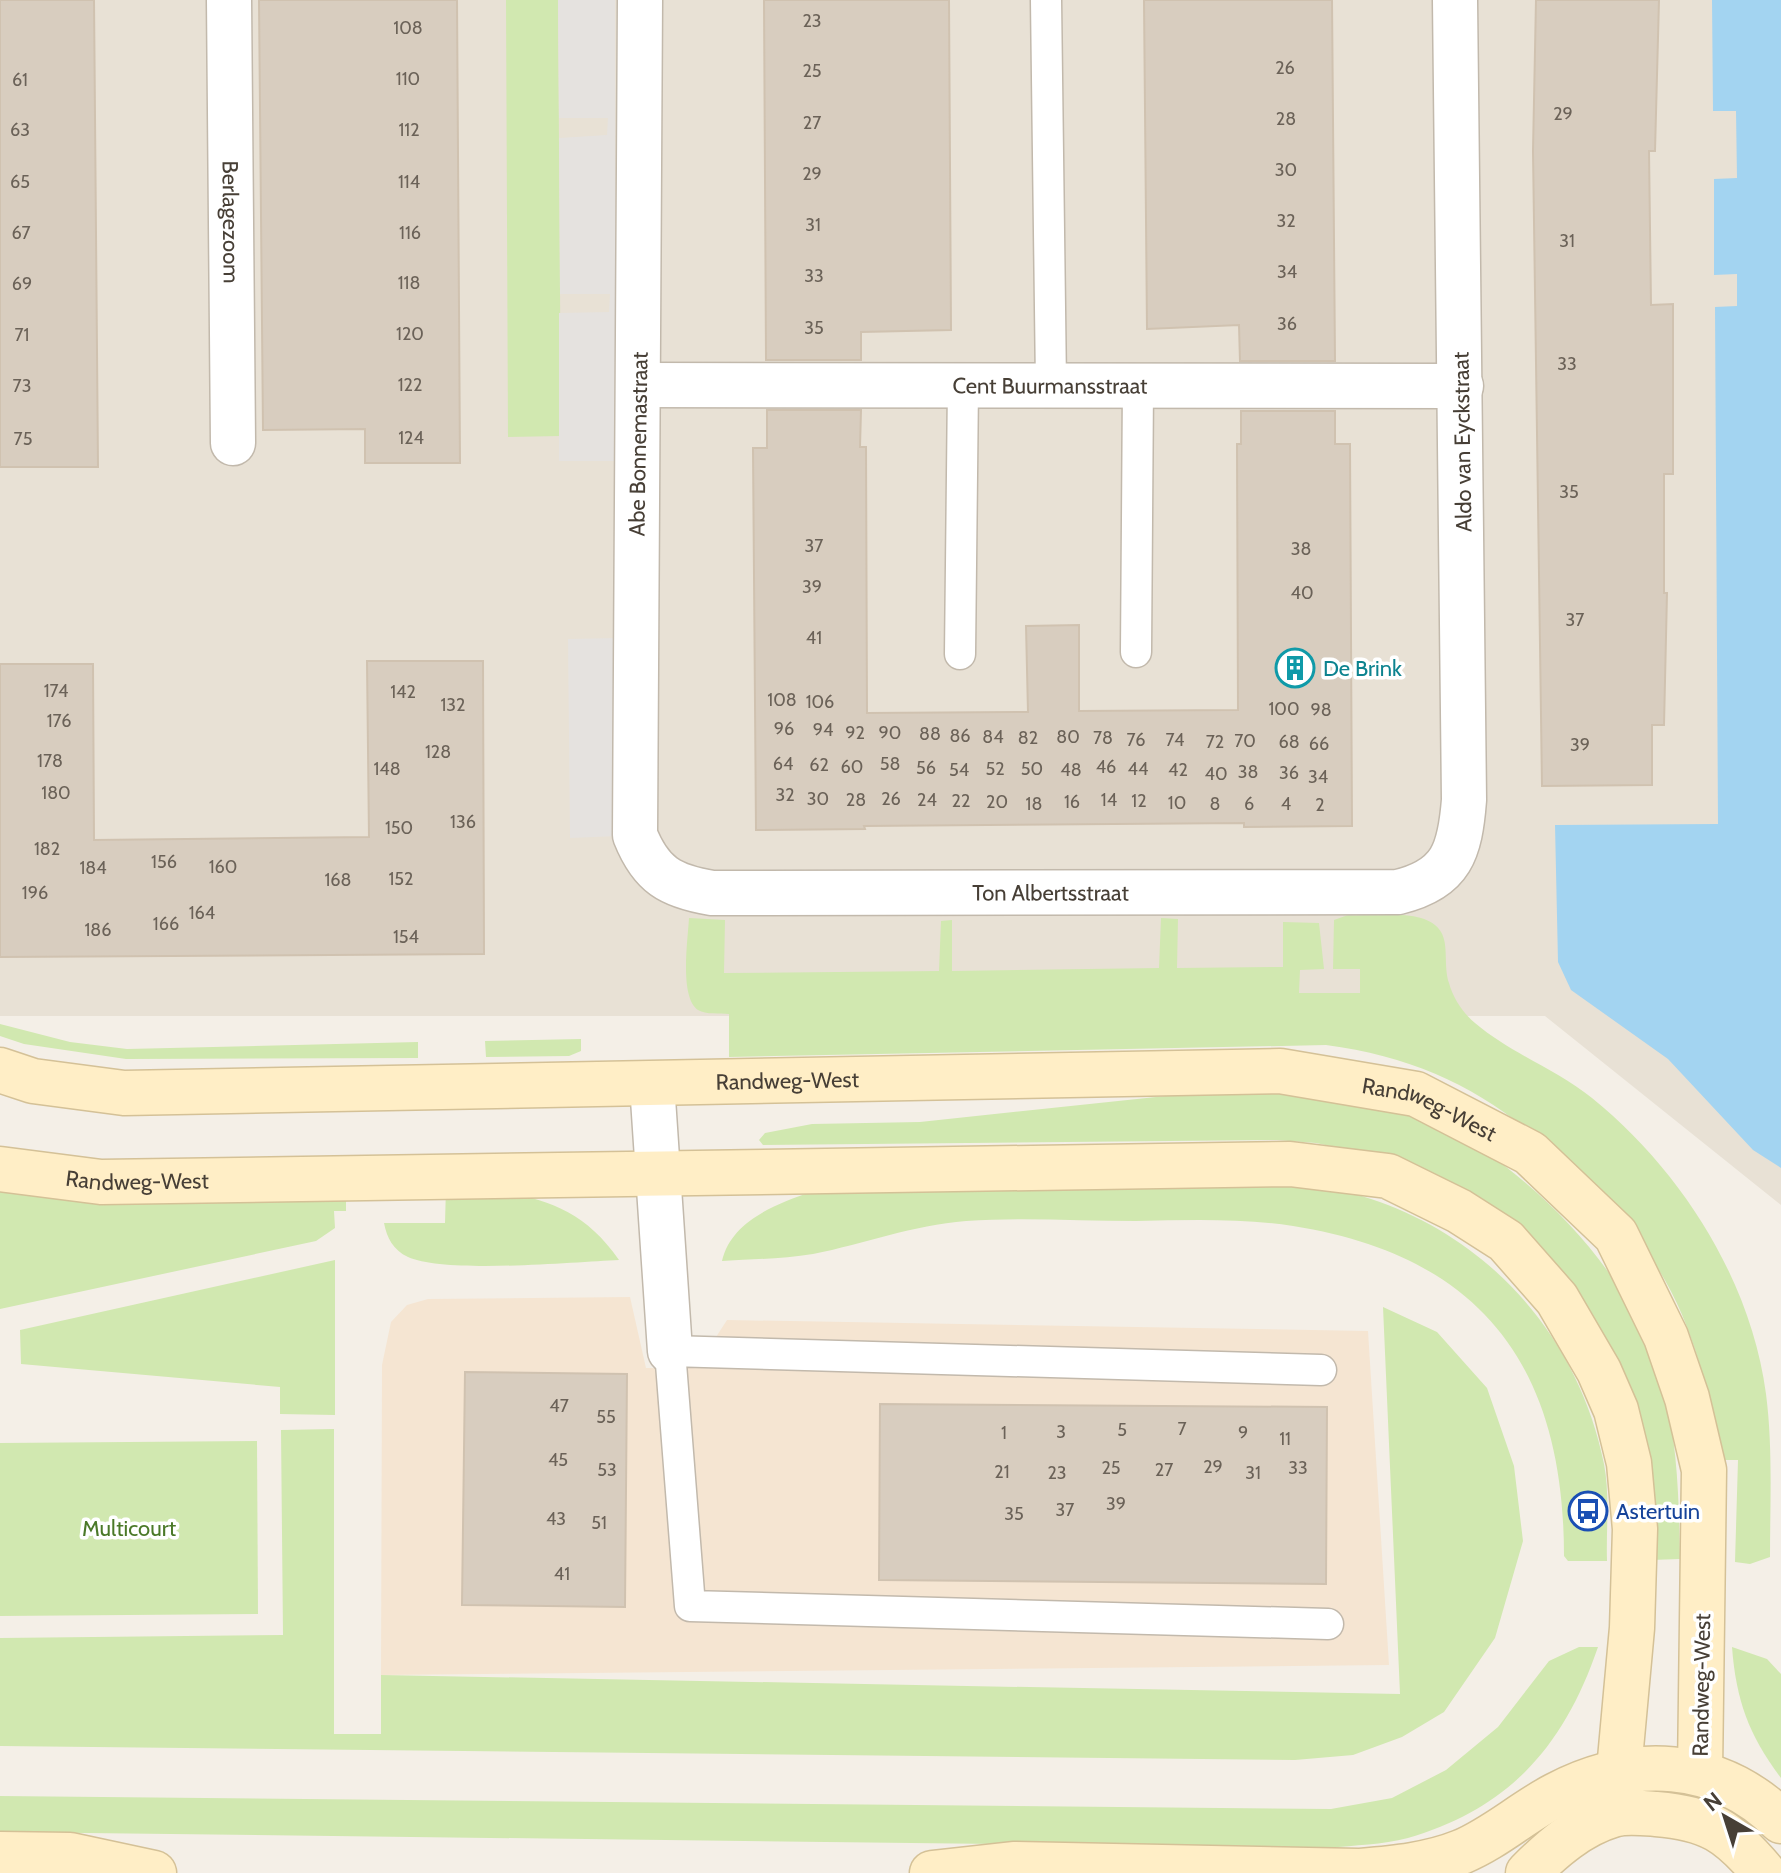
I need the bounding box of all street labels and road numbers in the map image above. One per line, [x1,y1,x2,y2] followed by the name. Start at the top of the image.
[216,160,245,284] street label: Berlagezoom
[623,351,654,537] street label: Abe Bonnemastraat
[1447,351,1478,532] street label: Aldo van Eyckstraat
[952,372,1148,400] street label: Cent Buurmansstraat
[972,879,1129,907] street label: Ton Albertsstraat
[715,1066,860,1096] street label: Randweg-West
[1360,1072,1501,1148] street label: Randweg-West
[64,1165,210,1196] street label: Randweg-West
[1687,1613,1716,1757] street label: Randweg-West

